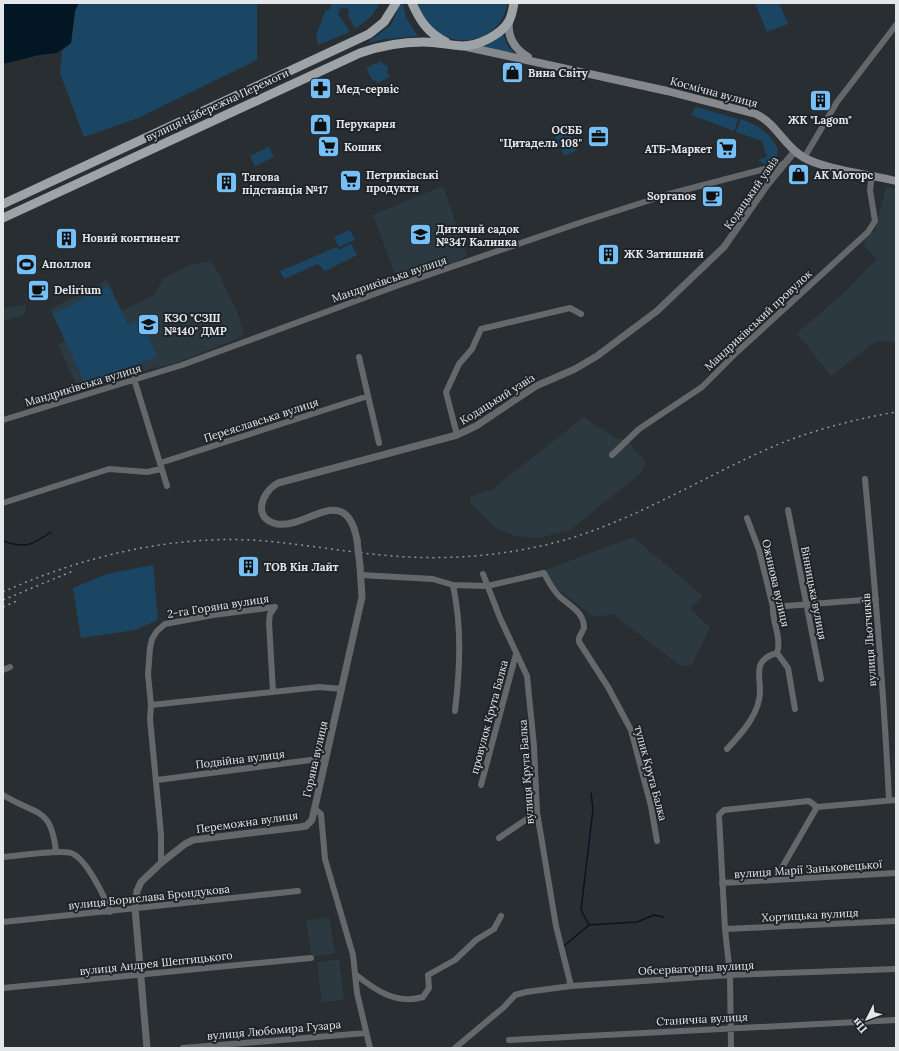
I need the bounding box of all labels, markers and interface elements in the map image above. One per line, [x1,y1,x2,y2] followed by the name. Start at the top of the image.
[499,60,525,86] shop icon: Вина Світу
[143,66,291,144] street label: вулиця Набережна Перемоги
[528,66,589,80] place label: Вина Світу
[669,74,759,110] street label: Космічна вулиця
[308,76,334,102] pharmacy icon: Мед-сервіс
[336,82,399,96] place label: Мед-сервіс
[807,87,833,113] building icon: ЖК "Lagom"
[307,111,333,137] shop icon: Перукарня
[788,113,852,127] place label: ЖК "Lagom"
[336,117,396,131] place label: Перукарня
[500,123,582,150] place label: ОСББ "Цитадель 108"
[585,123,611,149] office icon: ОСББ "Цитадель 108"
[315,134,341,160] supermarket icon: Кошик
[714,136,740,162] supermarket icon: АТБ-Маркет
[344,140,382,154] place label: Кошик
[645,142,712,156] place label: АТБ-Маркет
[721,154,781,232] street label: Кодацький узвіз
[785,162,811,188] shop icon: АК Моторс
[337,168,363,194] supermarket icon: Петриківські продукти
[366,168,439,195] place label: Петриківські продукти
[814,168,874,182] place label: АК Моторс
[213,170,239,196] building icon: Тягова пiдстанцiя №17
[242,170,328,197] place label: Тягова пiдстанцiя №17
[699,183,725,209] cafe icon: Sopranos
[647,189,696,203] place label: Sopranos
[407,222,433,248] school or university icon: Дитячий садок №347 Калинка
[436,222,520,249] place label: Дитячий садок №347 Калинка
[54,225,80,251] building icon: Новий континент
[82,231,180,245] place label: Новий континент
[595,241,621,267] building icon: ЖК Затишний
[624,247,704,261] place label: ЖК Затишний
[13,251,39,277] sports icon: Аполлон
[330,253,448,305] street label: Мандриківська вулиця
[42,257,91,271] place label: Аполлон
[701,267,815,373] street label: Мандриківський провулок
[25,277,51,303] cafe icon: Delirium
[54,283,101,297] place label: Delirium
[136,311,162,337] school or university icon: КЗО "СЗШ №140" ДМР
[164,311,227,338] place label: КЗО "СЗШ №140" ДМР
[23,361,143,409] street label: Мандриківська вулиця
[457,370,537,428] street label: Кодацький узвіз
[202,395,320,445] street label: Переяславська вулиця
[759,538,793,628] street label: Ожинова вулиця
[798,545,830,641] street label: Вінницька вулиця
[236,554,262,580] building icon: ТОВ Кін Лайт
[264,560,339,574] place label: ТОВ Кін Лайт
[166,591,270,621] street label: 2-га Горяна вулиця
[859,593,879,687] street label: вулиця Льотчиків
[467,658,511,776] street label: провулок Крута Балка
[299,719,331,799] street label: Горяна вулиця
[515,719,537,825] street label: вулиця Крута Балка
[632,724,671,823] street label: тупик Крута Балка
[195,747,285,771] street label: Подвійна вулиця
[195,808,299,836] street label: Переможна вулиця
[733,857,883,881] street label: вулиця Марії Заньковецької
[68,882,231,912] street label: вулиця Борислава Брондукова
[761,905,859,925] street label: Хортицька вулиця
[79,948,233,978] street label: вулиця Андрея Шептицького
[638,958,754,978] street label: Обсерваторна вулиця
[847,999,887,1039] north arrow
[656,1010,748,1028] street label: Станична вулиця
[849,1015,870,1036] text: Пн
[206,1017,342,1043] street label: вулиця Любомира Гузара

